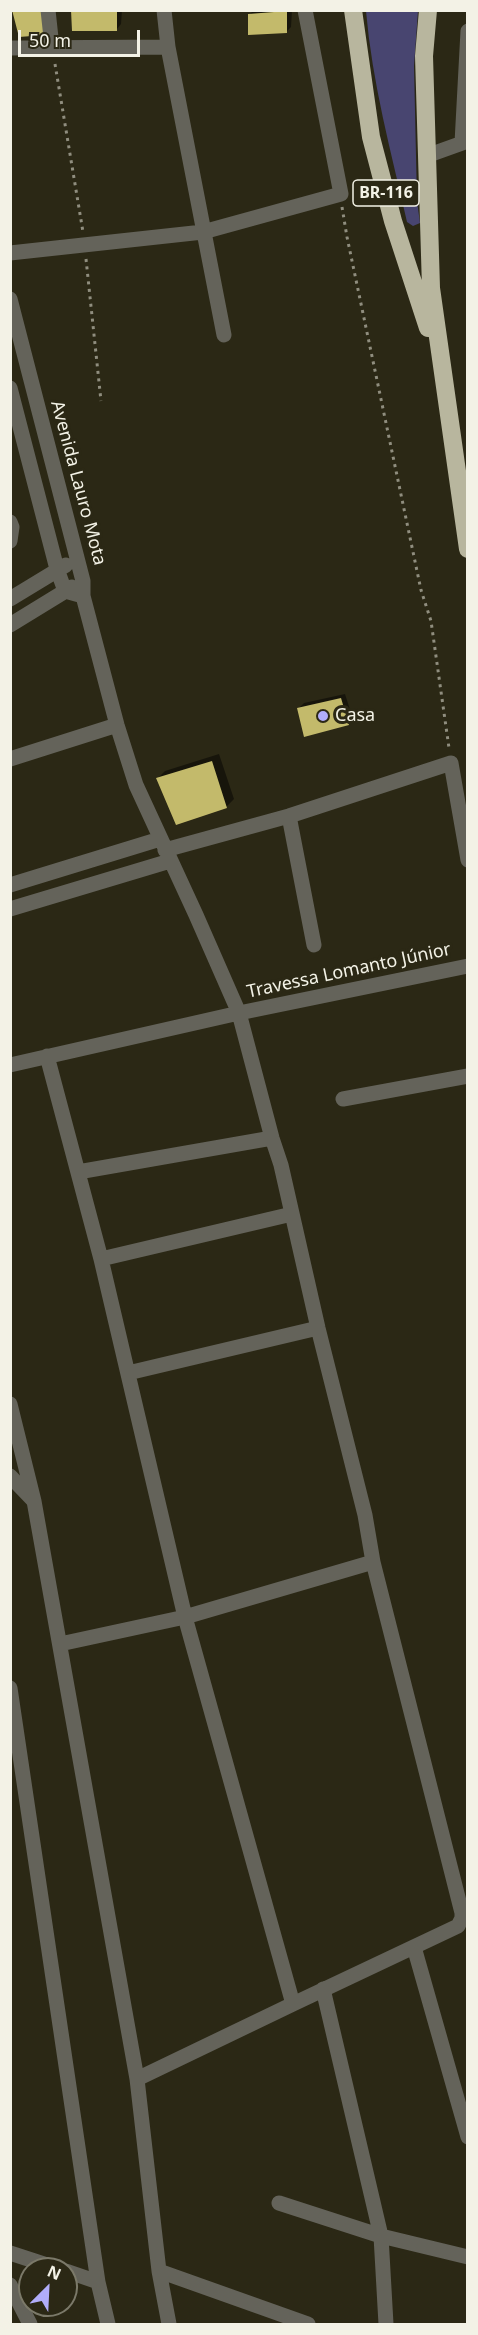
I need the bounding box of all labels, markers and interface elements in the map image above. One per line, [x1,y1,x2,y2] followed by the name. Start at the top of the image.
[21,18,142,56] scale bar
[29,28,71,52] text: 50 m
[353,180,419,206] road number: BR-116
[46,398,110,568] street label: Avenida Lauro Mota
[335,705,375,727] place label: Casa
[316,709,330,723] marker: Casa
[245,939,453,1003] street label: Travessa Lomanto Júnior
[18,2257,78,2317] north arrow
[44,2260,65,2285] text: N

